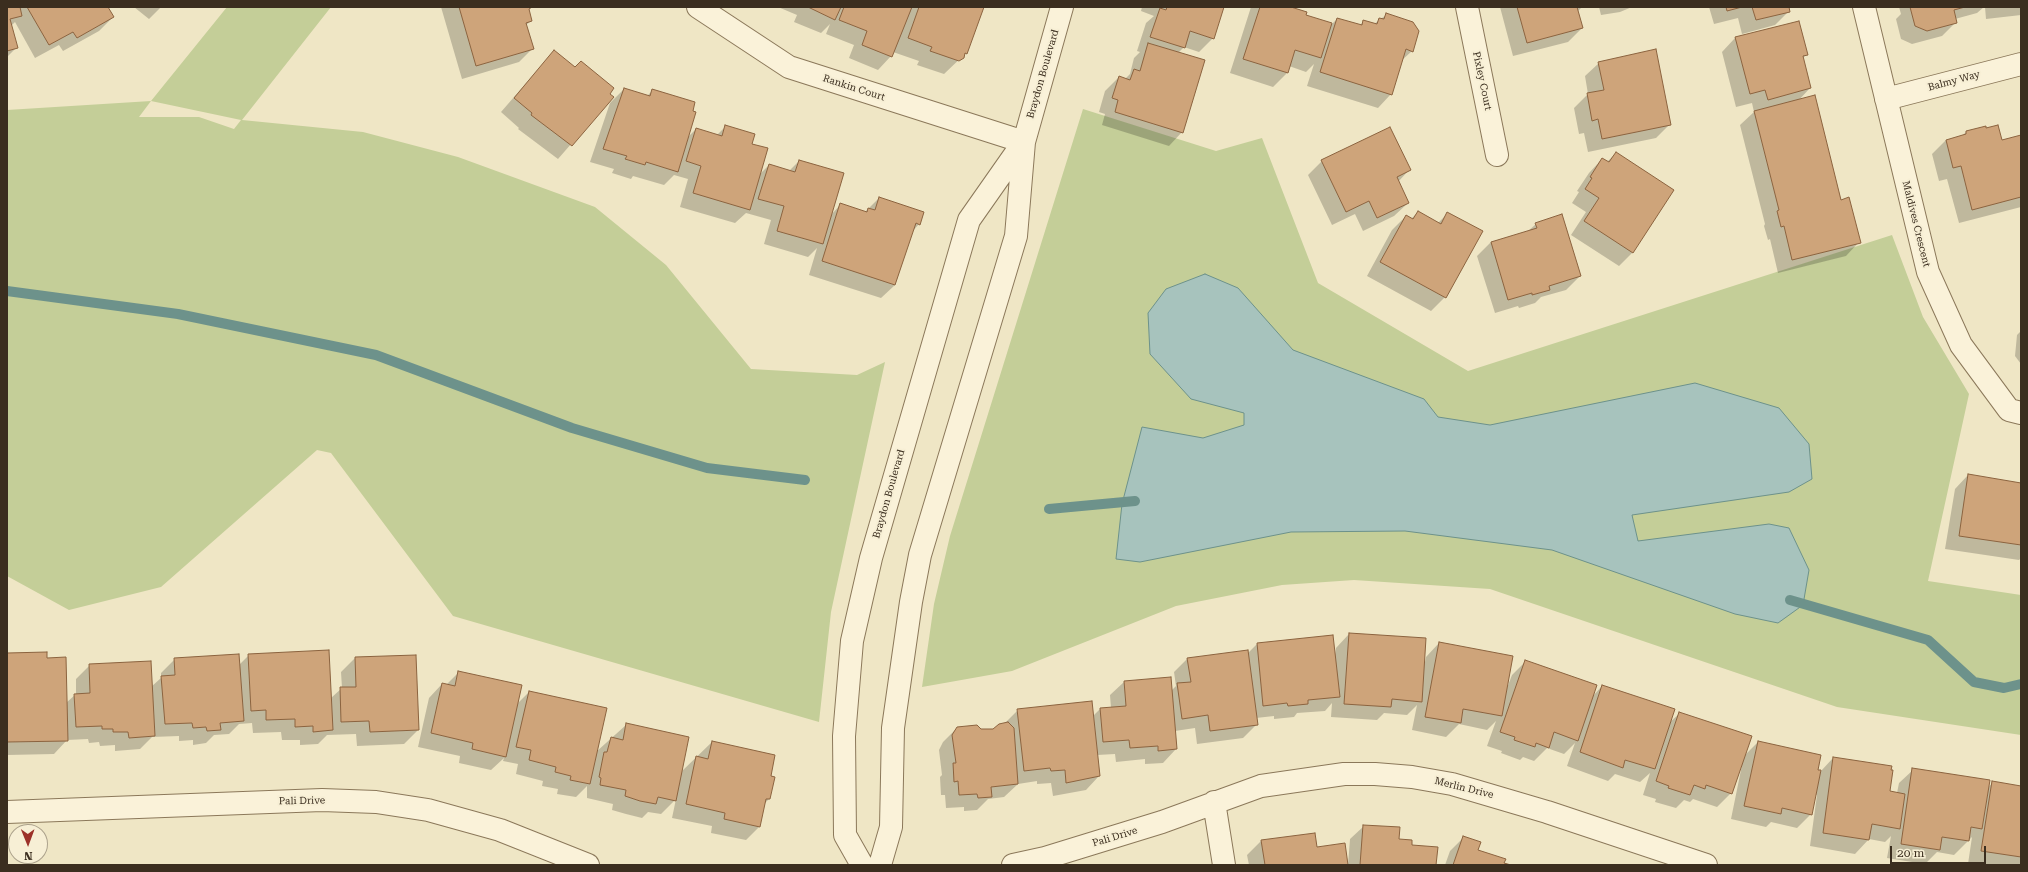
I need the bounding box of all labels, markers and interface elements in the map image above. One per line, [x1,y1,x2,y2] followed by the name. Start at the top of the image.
[1025,28,1061,120] street label: Braydon Boulevard
[1470,50,1494,112] street label: Pixley Court
[1927,68,1981,94] street label: Balmy Way
[821,72,887,104] street label: Rankin Court
[1899,180,1933,268] street label: Maldives Crescent
[871,448,907,540] street label: Braydon Boulevard
[1433,775,1495,801] street label: Merlin Drive
[279,795,325,807] street label: Pali Drive
[8,824,48,864] north arrow
[1091,824,1139,850] street label: Pali Drive
[1892,838,1988,864] scale bar
[1897,846,1924,860] text: 20 m
[24,849,33,862] text: N

